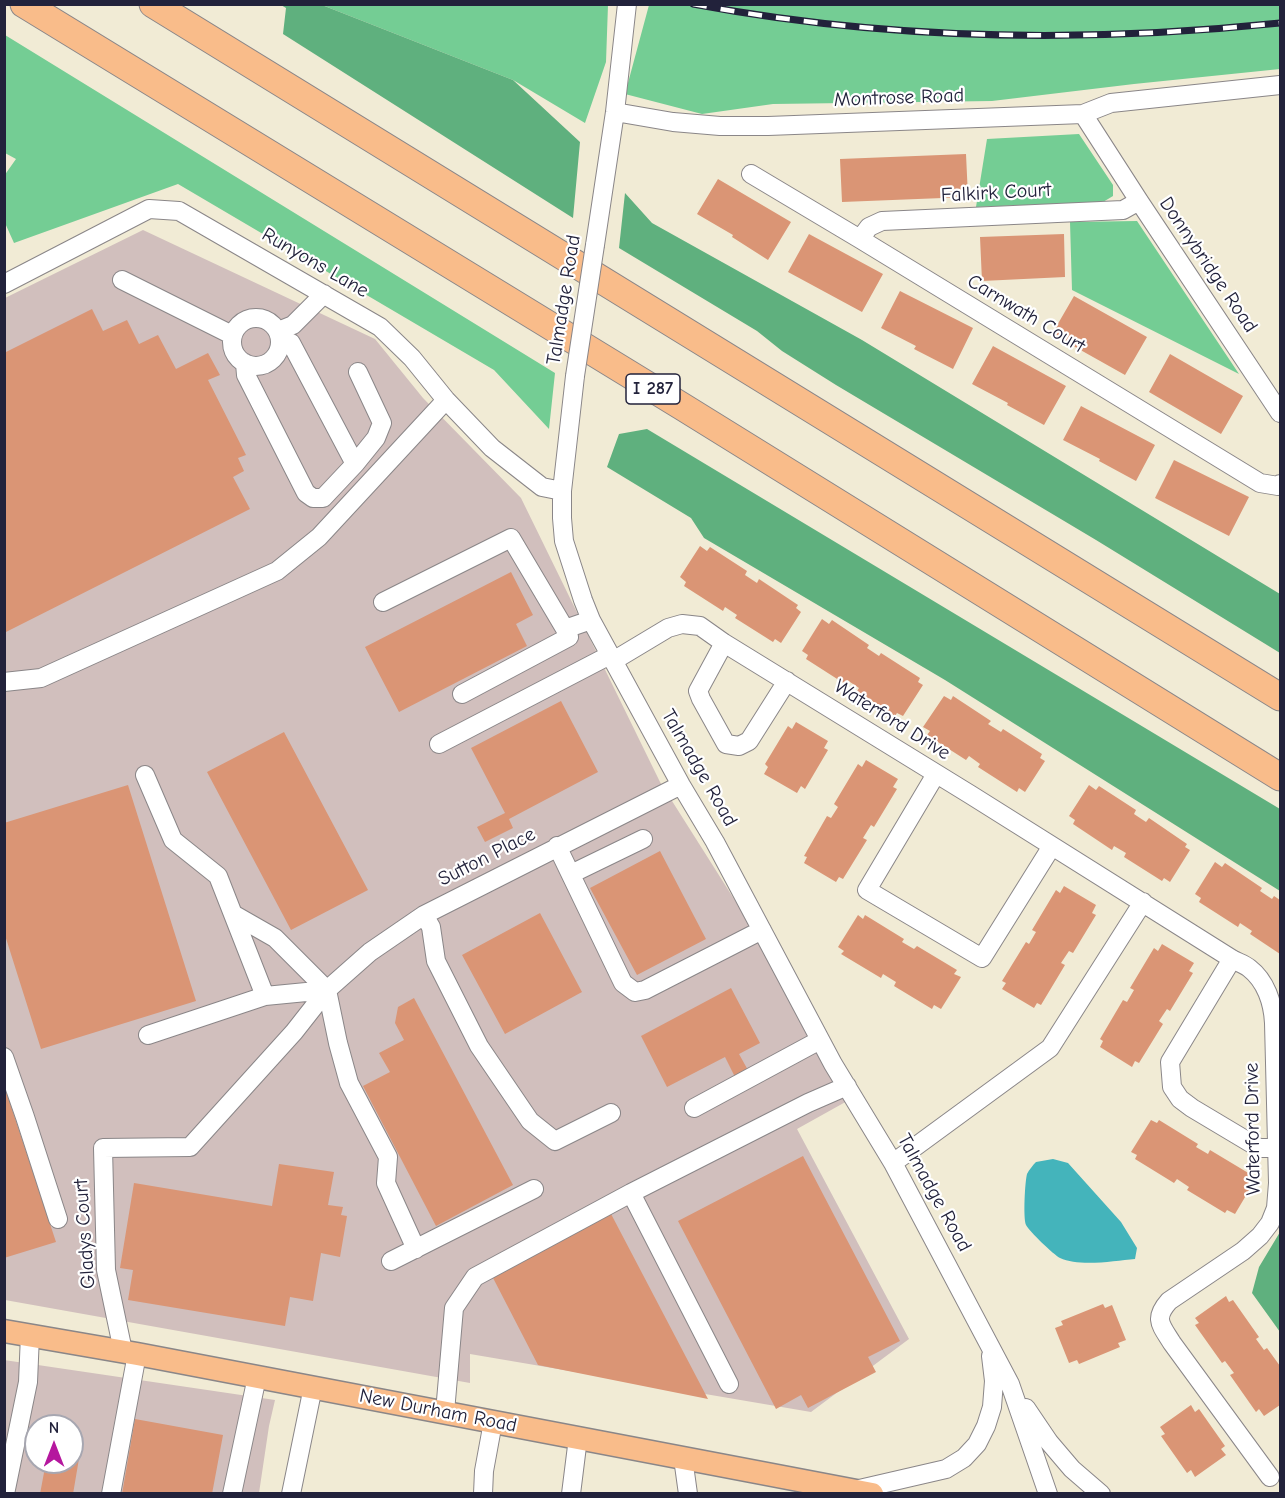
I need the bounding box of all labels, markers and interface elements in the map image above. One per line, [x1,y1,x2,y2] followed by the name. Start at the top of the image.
[833,84,965,112] street label: Montrose Road
[940,178,1052,208] street label: Falkirk Court
[1154,193,1262,337] street label: Donnybridge Road
[257,223,373,303] street label: Runyons Lane
[542,233,586,367] street label: Talmadge Road
[963,269,1089,359] street label: Carnwath Court
[626,374,680,404] road number: I 287
[829,675,955,765] street label: Waterford Drive
[656,705,742,831] street label: Talmadge Road
[434,822,540,892] street label: Sutton Place
[1240,1062,1266,1196] street label: Waterford Drive
[892,1130,976,1256] street label: Talmadge Road
[69,1178,101,1290] street label: Gladys Court
[357,1384,519,1438] street label: New Durham Road
[24,1414,84,1474] north arrow
[49,1419,59,1437] text: N

